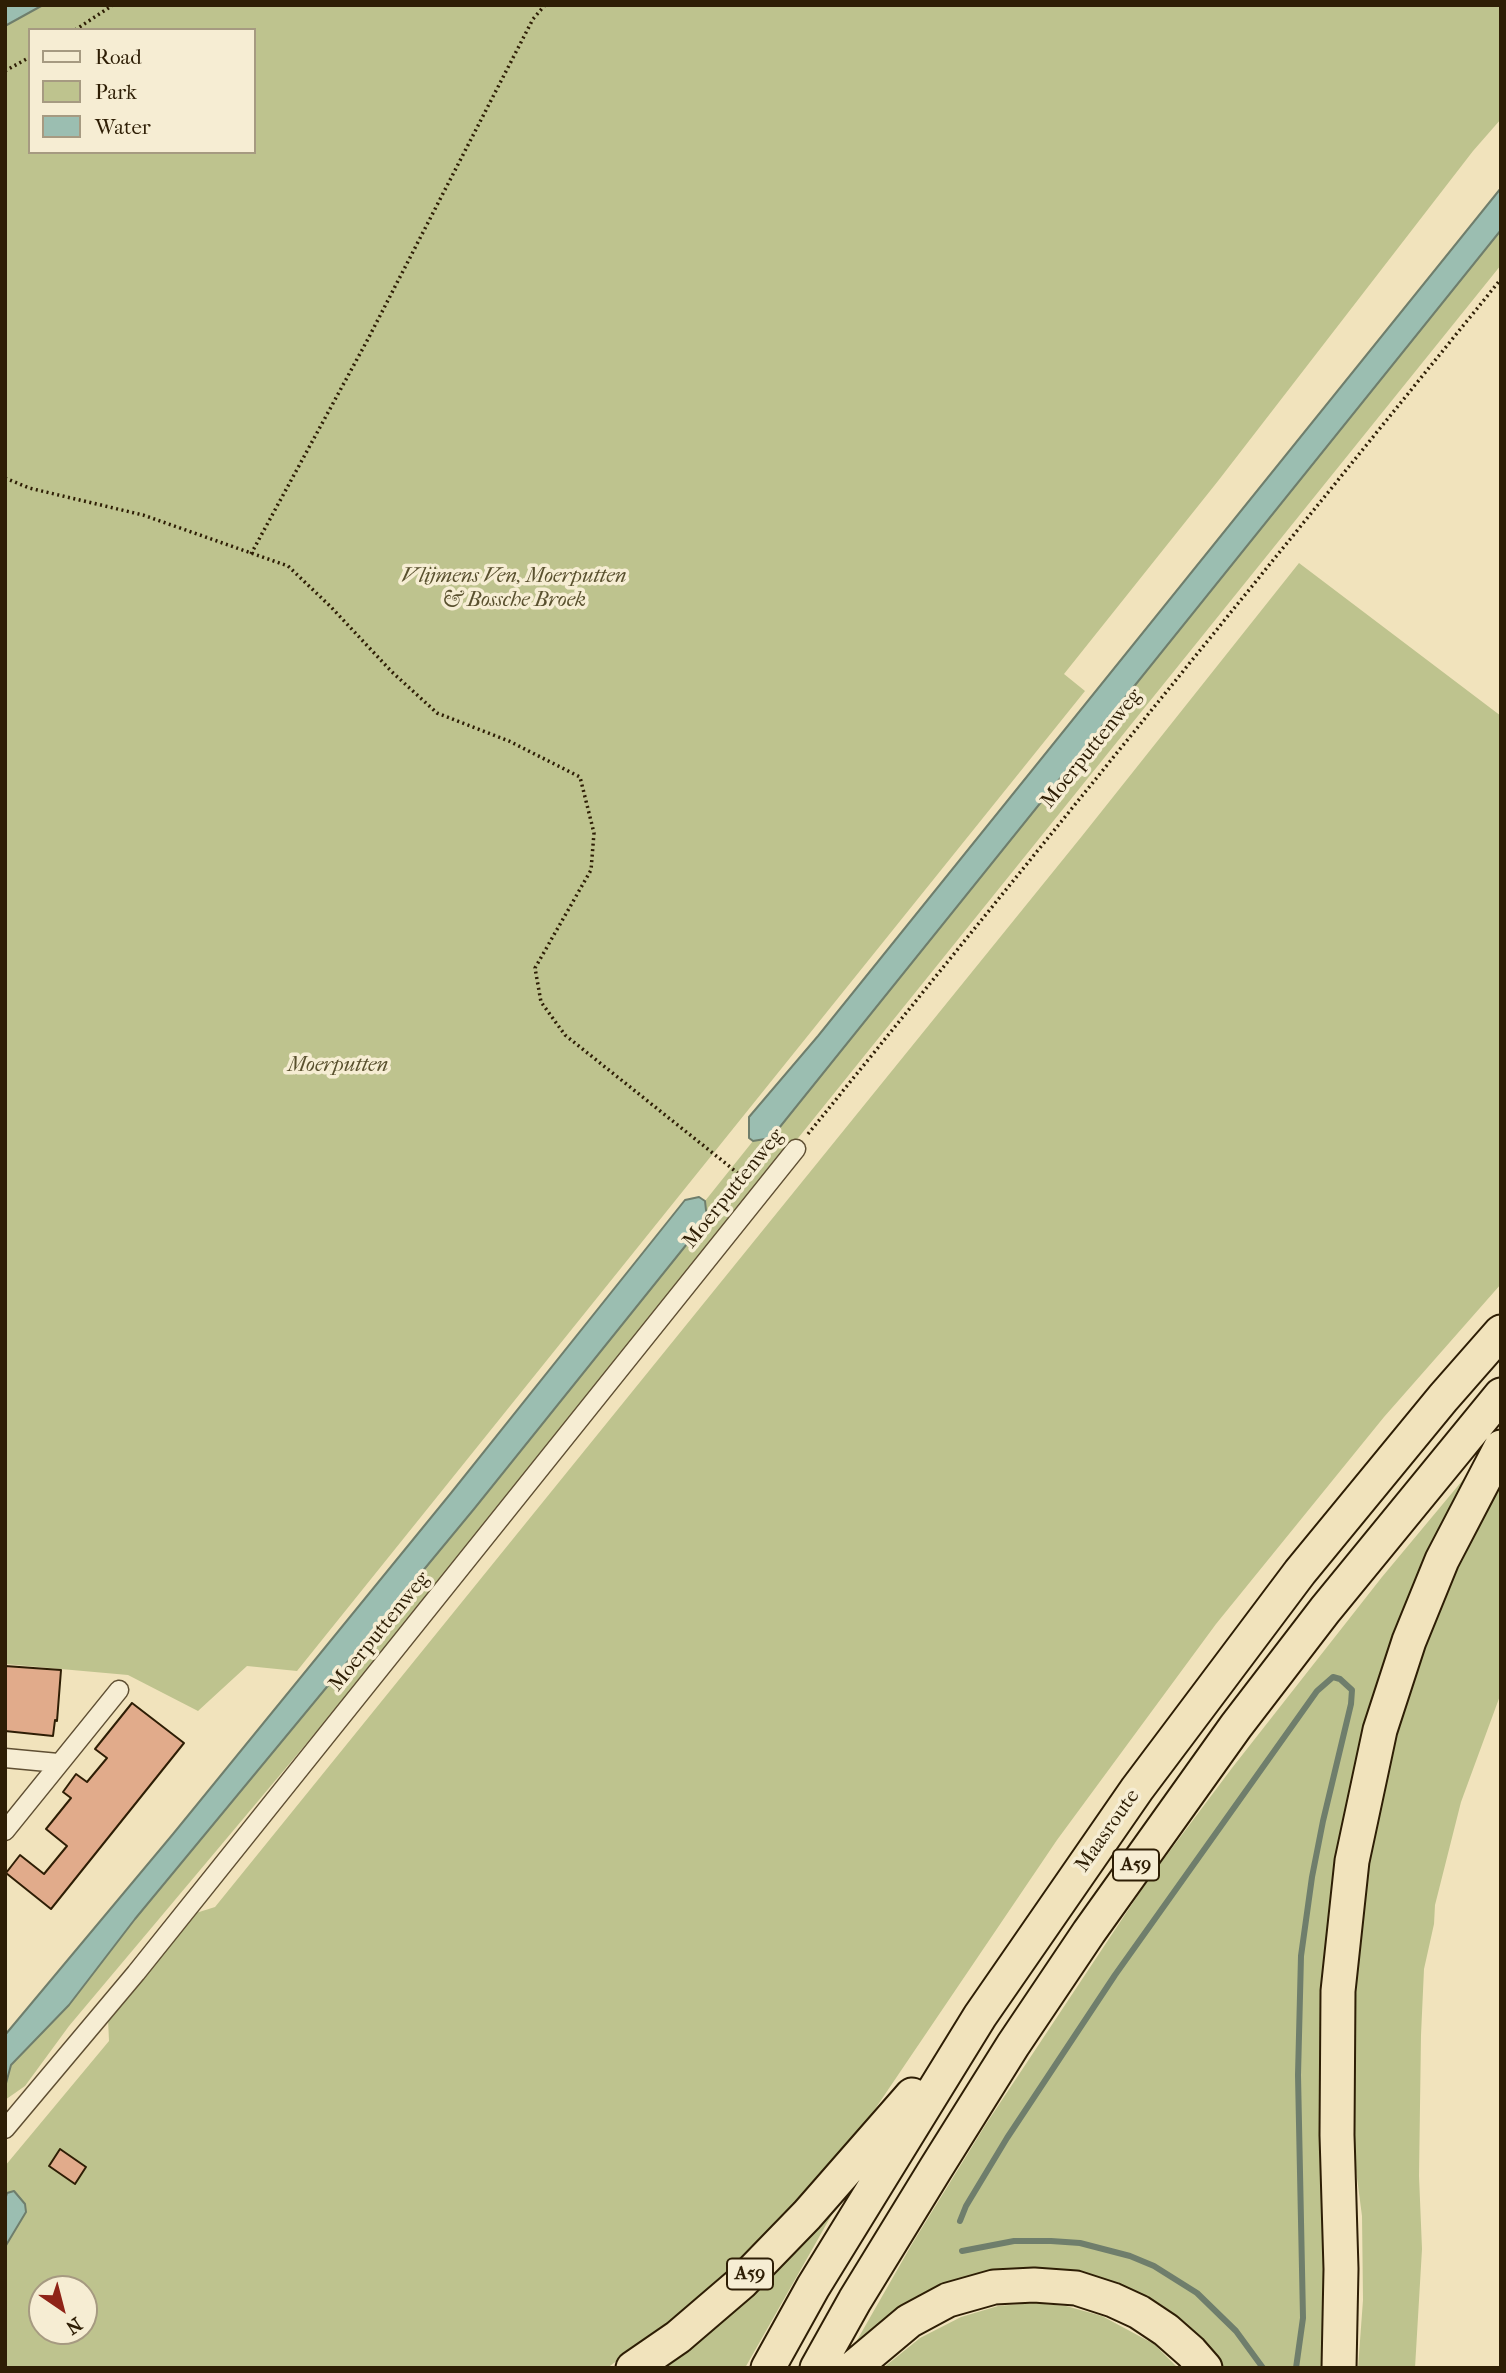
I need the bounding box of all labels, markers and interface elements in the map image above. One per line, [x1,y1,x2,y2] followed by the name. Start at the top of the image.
[28,28,256,154] legend
[95,45,142,69] text: Road
[95,80,137,104] text: Park
[95,115,151,139] text: Water
[402,564,626,614] park label: Vlijmens Ven, Moerputten & Bossche Broek
[1036,684,1148,814] street label: Moerputtenweg
[288,1053,388,1079] park label: Moerputten
[678,1124,790,1254] street label: Moerputtenweg
[324,1567,436,1697] street label: Moerputtenweg
[1070,1785,1146,1877] street label: Maasroute
[1113,1850,1159,1881] road number: A59
[727,2258,773,2290] road number: A59
[28,2275,98,2345] north arrow
[62,2312,86,2339] text: N

